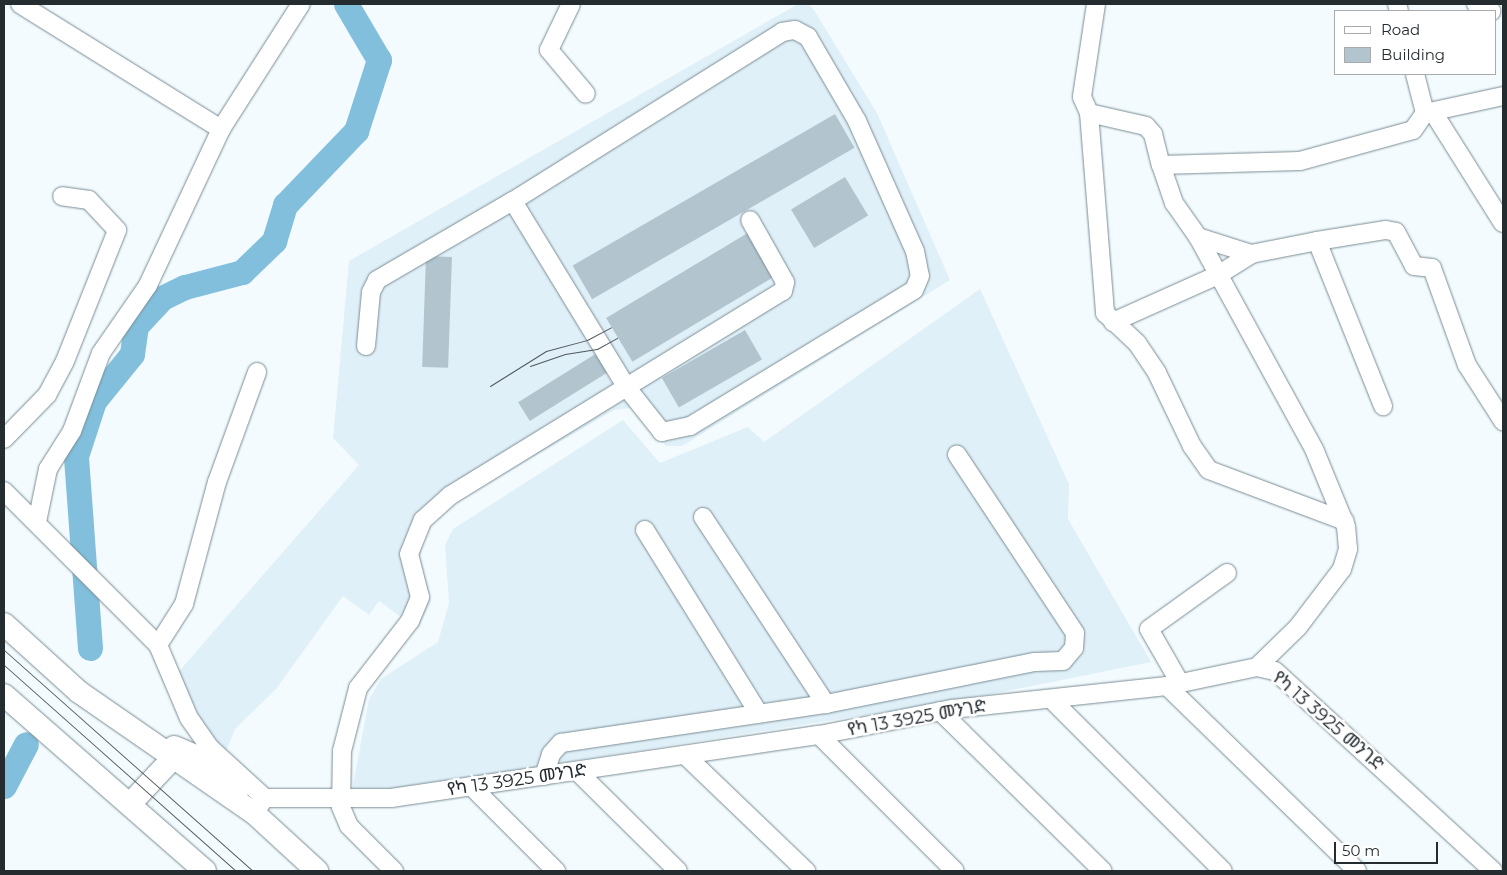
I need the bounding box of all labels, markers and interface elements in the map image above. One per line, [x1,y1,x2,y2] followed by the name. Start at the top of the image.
[1334,10,1497,75] legend
[1381,20,1420,39] text: Road
[1381,45,1445,64] text: Building
[1268,667,1388,775] street label: የካ 13 3925 መንገድ
[846,695,988,741] street label: የካ 13 3925 መንገድ
[446,760,588,800] street label: የካ 13 3925 መንገድ
[1337,832,1441,864] scale bar
[1342,841,1380,860] text: 50 m

